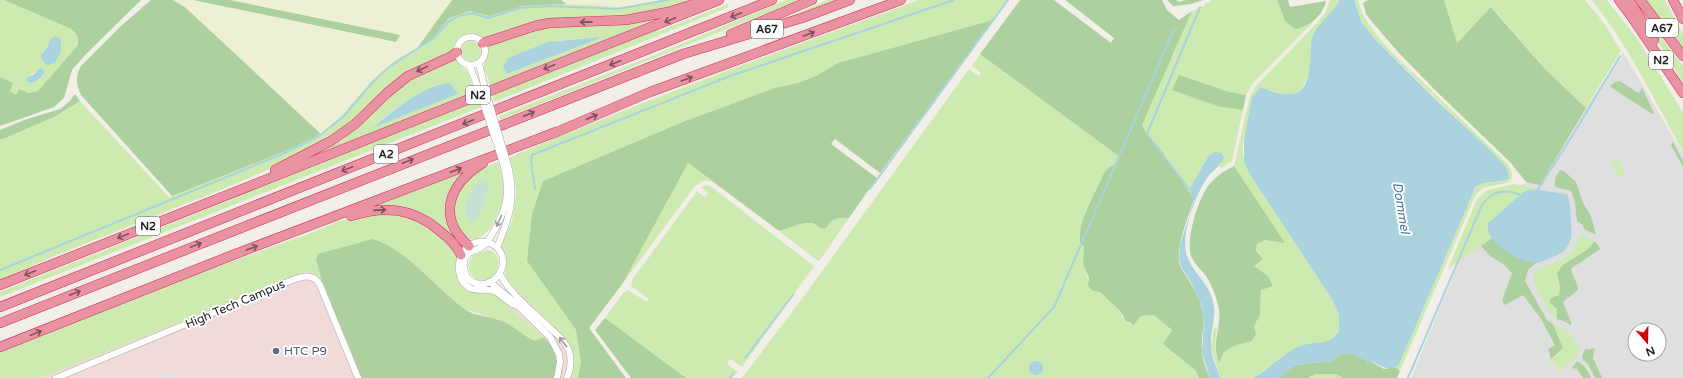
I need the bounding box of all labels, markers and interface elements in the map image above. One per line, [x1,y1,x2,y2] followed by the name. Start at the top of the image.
[730,11,742,19] one-way arrow
[665,16,677,24] one-way arrow
[580,18,593,26] one-way arrow
[1646,19,1678,37] road number: A67
[751,20,783,38] road number: A67
[802,29,814,37] one-way arrow
[1649,51,1673,69] road number: N2
[610,60,622,68] one-way arrow
[544,64,556,72] one-way arrow
[416,66,428,73] one-way arrow
[680,74,692,82] one-way arrow
[466,86,490,104] road number: N2
[523,109,535,117] one-way arrow
[585,113,597,120] one-way arrow
[463,118,475,126] one-way arrow
[374,145,398,163] road number: A2
[401,157,413,165] one-way arrow
[450,165,462,173] one-way arrow
[342,166,354,174] one-way arrow
[1389,181,1413,237] water label: Dommel
[373,206,386,214] one-way arrow
[495,214,502,226] one-way arrow
[136,217,160,235] road number: N2
[117,233,129,240] one-way arrow
[190,241,202,249] one-way arrow
[245,244,257,252] one-way arrow
[24,269,36,277] one-way arrow
[183,277,287,331] street label: High Tech Campus
[69,289,81,297] one-way arrow
[1627,322,1667,362] north arrow
[30,328,42,336] one-way arrow
[559,336,567,347] one-way arrow
[1644,343,1657,359] text: N
[284,344,327,358] place label: HTC P9
[271,346,281,356] marker: HTC P9

